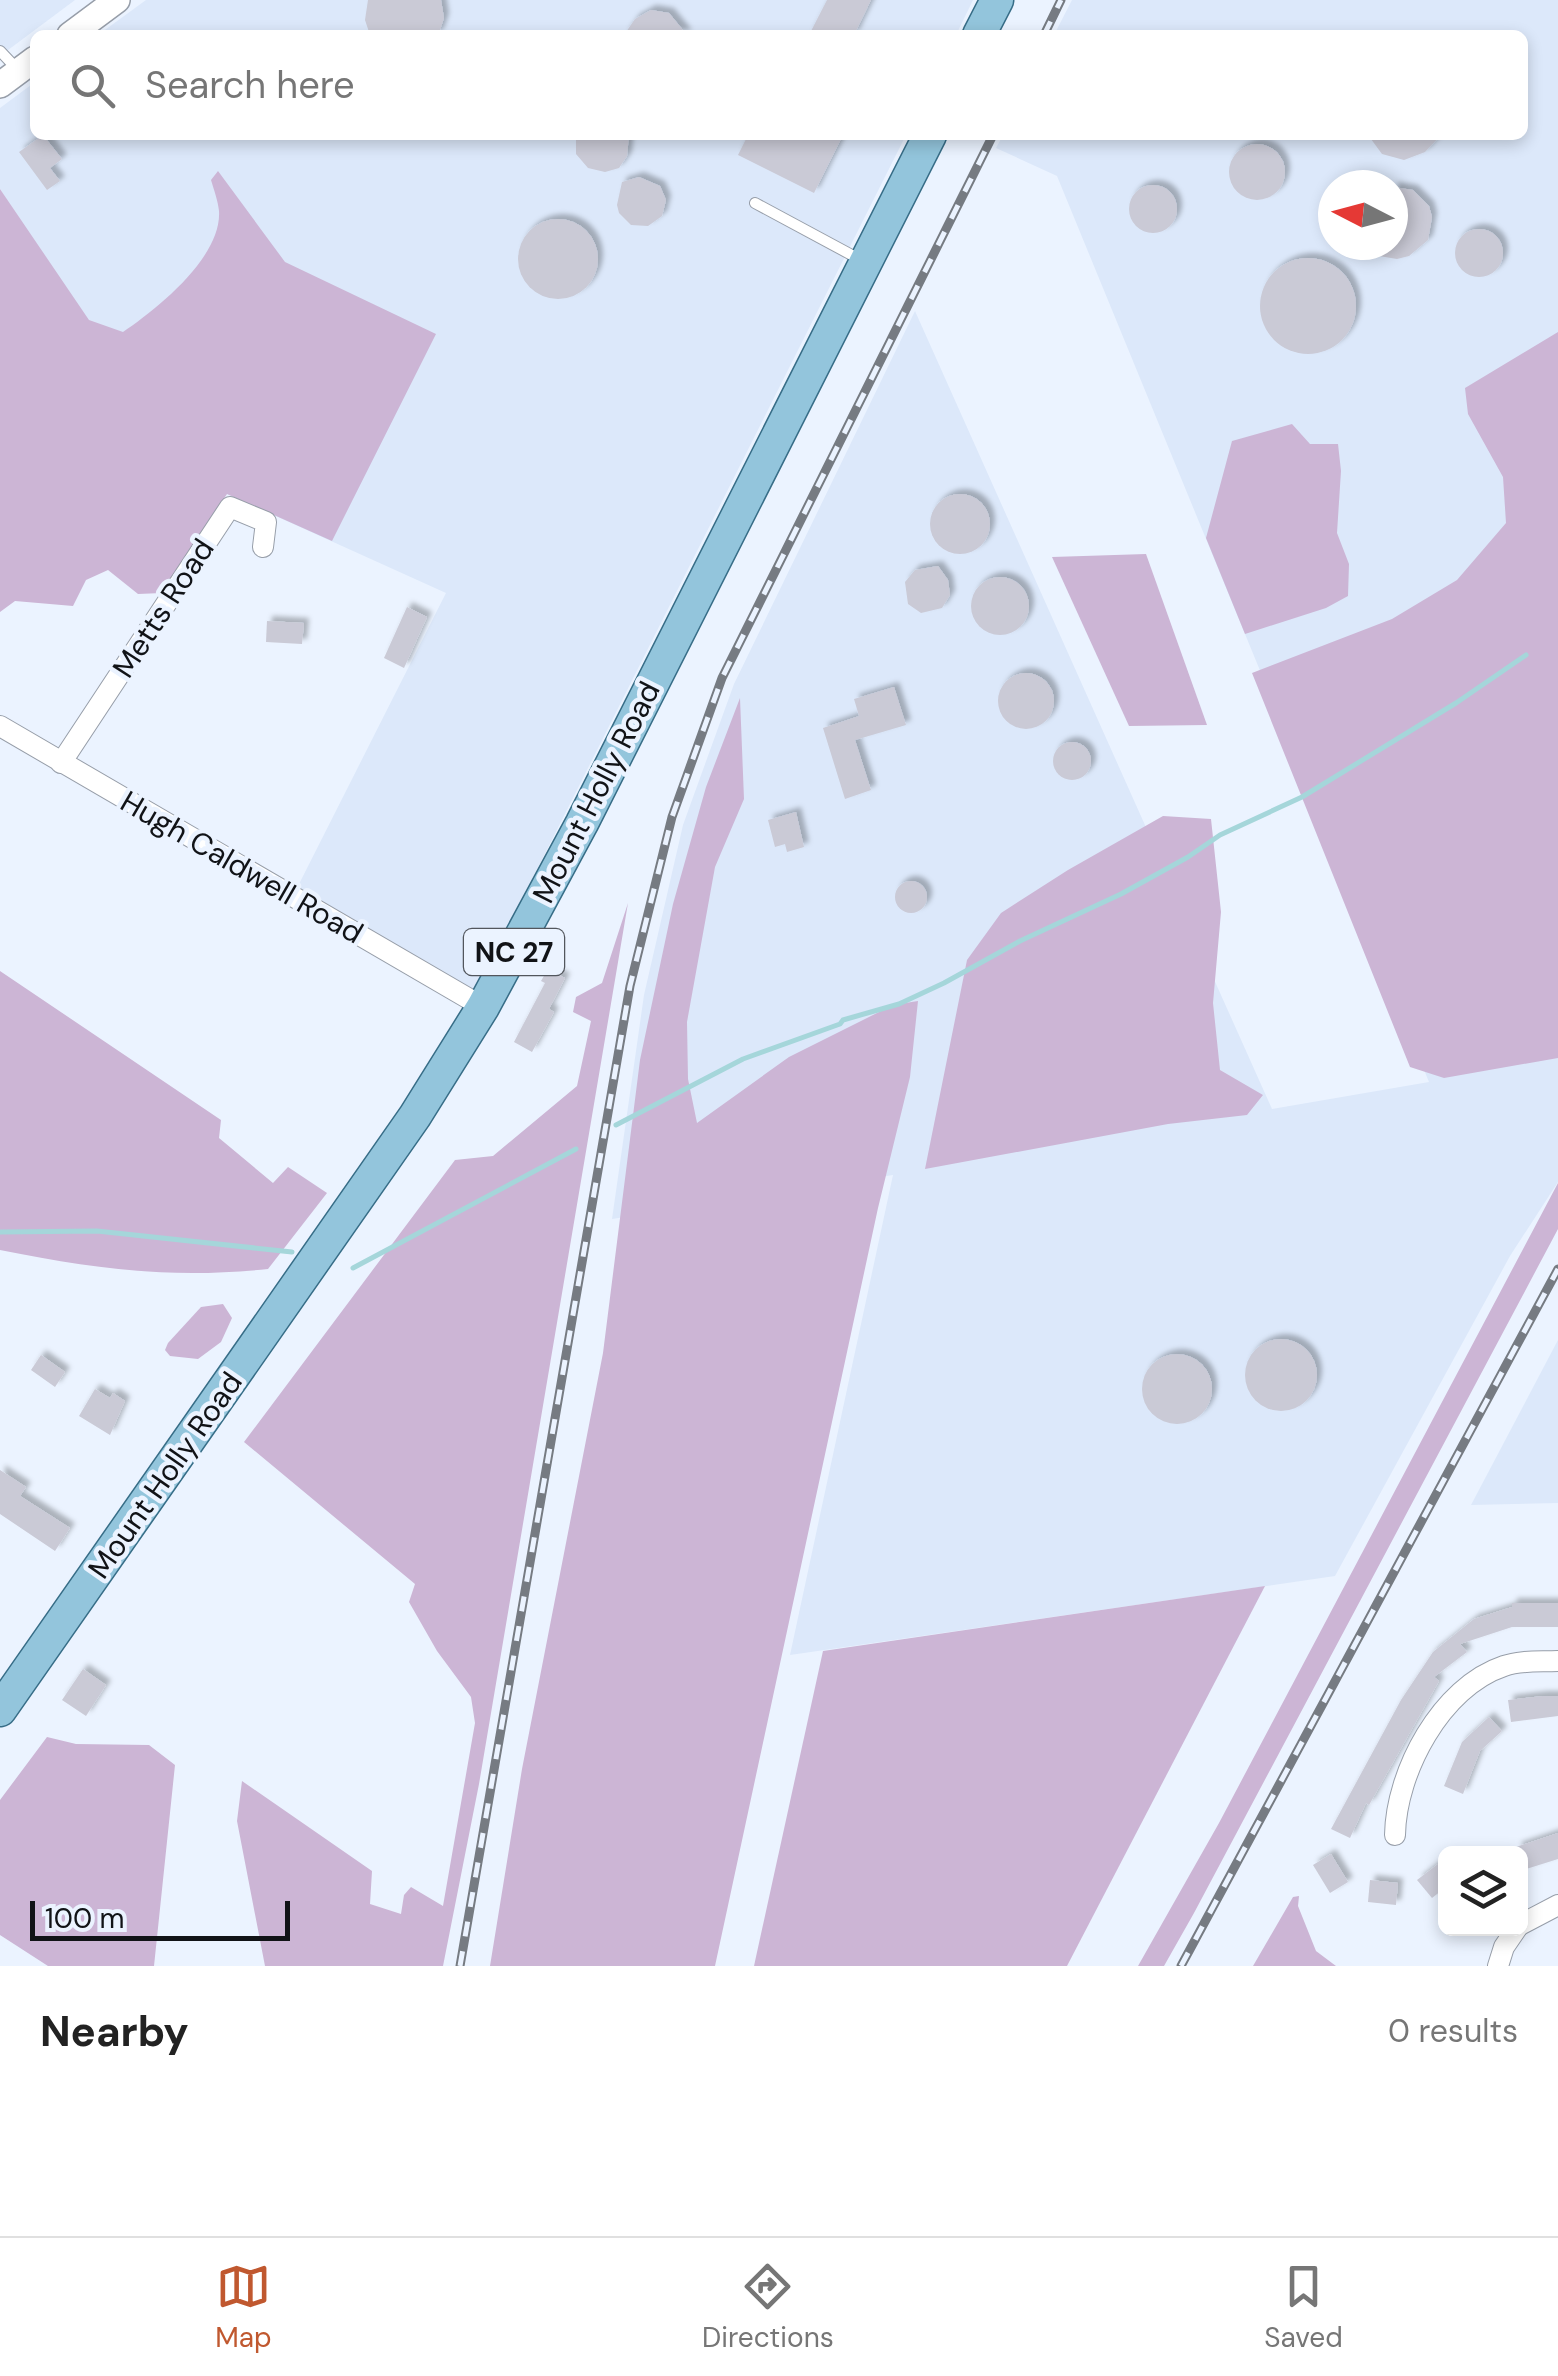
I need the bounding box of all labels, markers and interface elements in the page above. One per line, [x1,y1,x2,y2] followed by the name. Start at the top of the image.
[30,30,1528,140] search box
[65,58,120,113] icon: search
[145,60,355,110] text: Search here
[1318,170,1408,260] north arrow
[104,531,222,685] street label: Metts Road
[523,675,669,909] street label: Mount Holly Road
[114,782,370,952] street label: Hugh Caldwell Road
[464,929,564,975] road number: NC 27
[79,1364,251,1586] street label: Mount Holly Road
[1438,1846,1528,1936] map controls
[1438,1846,1528,1936] button: layers
[30,1896,290,1940] scale bar
[45,1900,124,1937] text: 100 m
[40,2004,189,2059] text: Nearby
[1388,2010,1518,2052] text: 0 results
[215,2259,272,2356] tab: Map
[702,2259,834,2356] tab: Directions
[1264,2259,1343,2356] tab: Saved

